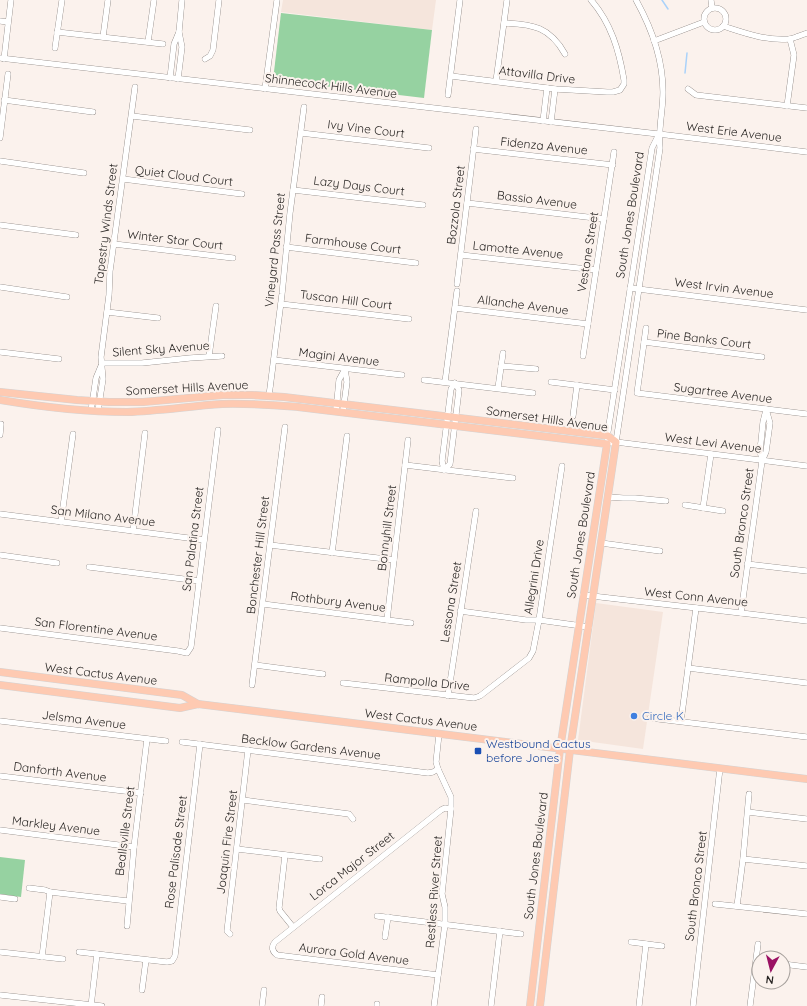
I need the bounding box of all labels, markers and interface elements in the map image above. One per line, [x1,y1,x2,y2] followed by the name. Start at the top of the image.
[498,62,576,87] street label: Attavilla Drive
[264,70,398,101] street label: Shinnecock Hills Avenue
[327,116,405,141] street label: Ivy Vine Court
[685,118,783,145] street label: West Erie Avenue
[500,133,589,158] street label: Fidenza Avenue
[612,150,647,279] street label: South Jones Boulevard
[134,162,234,189] street label: Quiet Cloud Court
[91,163,120,285] street label: Tapestry Winds Street
[443,164,468,245] street label: Bozzola Street
[313,172,405,199] street label: Lazy Days Court
[496,187,578,212] street label: Bassio Avenue
[261,192,288,308] street label: Vineyard Pass Street
[574,211,601,293] street label: Vestone Street
[126,226,224,253] street label: Winter Star Court
[304,230,402,257] street label: Farmhouse Court
[472,237,564,262] street label: Lamotte Avenue
[674,274,775,301] street label: West Irvin Avenue
[299,286,393,313] street label: Tuscan Hill Court
[477,291,570,318] street label: Allanche Avenue
[656,325,752,352] street label: Pine Banks Court
[112,338,210,359] street label: Silent Sky Avenue
[298,344,380,369] street label: Magini Avenue
[125,377,249,398] street label: Somerset Hills Avenue
[673,379,773,406] street label: Sugartree Avenue
[485,403,609,435] street label: Somerset Hills Avenue
[664,429,763,456] street label: West Levi Avenue
[726,467,757,579] street label: South Bronco Street
[563,470,598,599] street label: South Jones Boulevard
[374,484,399,572] street label: Bonnyhill Street
[179,486,206,592] street label: San Palatina Street
[243,495,272,615] street label: Bonchester Hill Street
[50,502,156,529] street label: San Milano Avenue
[520,538,547,616] street label: Allegrini Drive
[437,560,464,644] street label: Lessona Street
[643,584,749,609] street label: West Conn Avenue
[290,588,387,615] street label: Rothbury Avenue
[34,614,159,644] street label: San Florentine Avenue
[44,659,158,688] street label: West Cactus Avenue
[384,670,471,693] street label: Rampolla Drive
[364,705,478,734] street label: West Cactus Avenue
[41,707,127,732] street label: Jelsma Avenue
[642,708,684,723] place label: Circle K
[629,711,639,721] marker: Circle K
[240,731,382,763] street label: Becklow Gardens Avenue
[486,736,591,765] place label: Westbound Cactus before Jones
[473,746,483,756] marker: Westbound Cactus before Jones
[13,758,108,785] street label: Danforth Avenue
[112,785,137,877] street label: Beallsville Street
[213,789,240,895] street label: Joaquin Fire Street
[520,791,551,920] street label: South Jones Boulevard
[161,795,190,909] street label: Rose Palisade Street
[11,813,101,838] street label: Markley Avenue
[306,828,397,903] street label: Lorca Major Street
[681,830,710,942] street label: South Bronco Street
[422,835,445,949] street label: Restless River Street
[298,939,410,968] street label: Aurora Gold Avenue
[751,950,791,990] north arrow
[765,972,775,987] text: N

